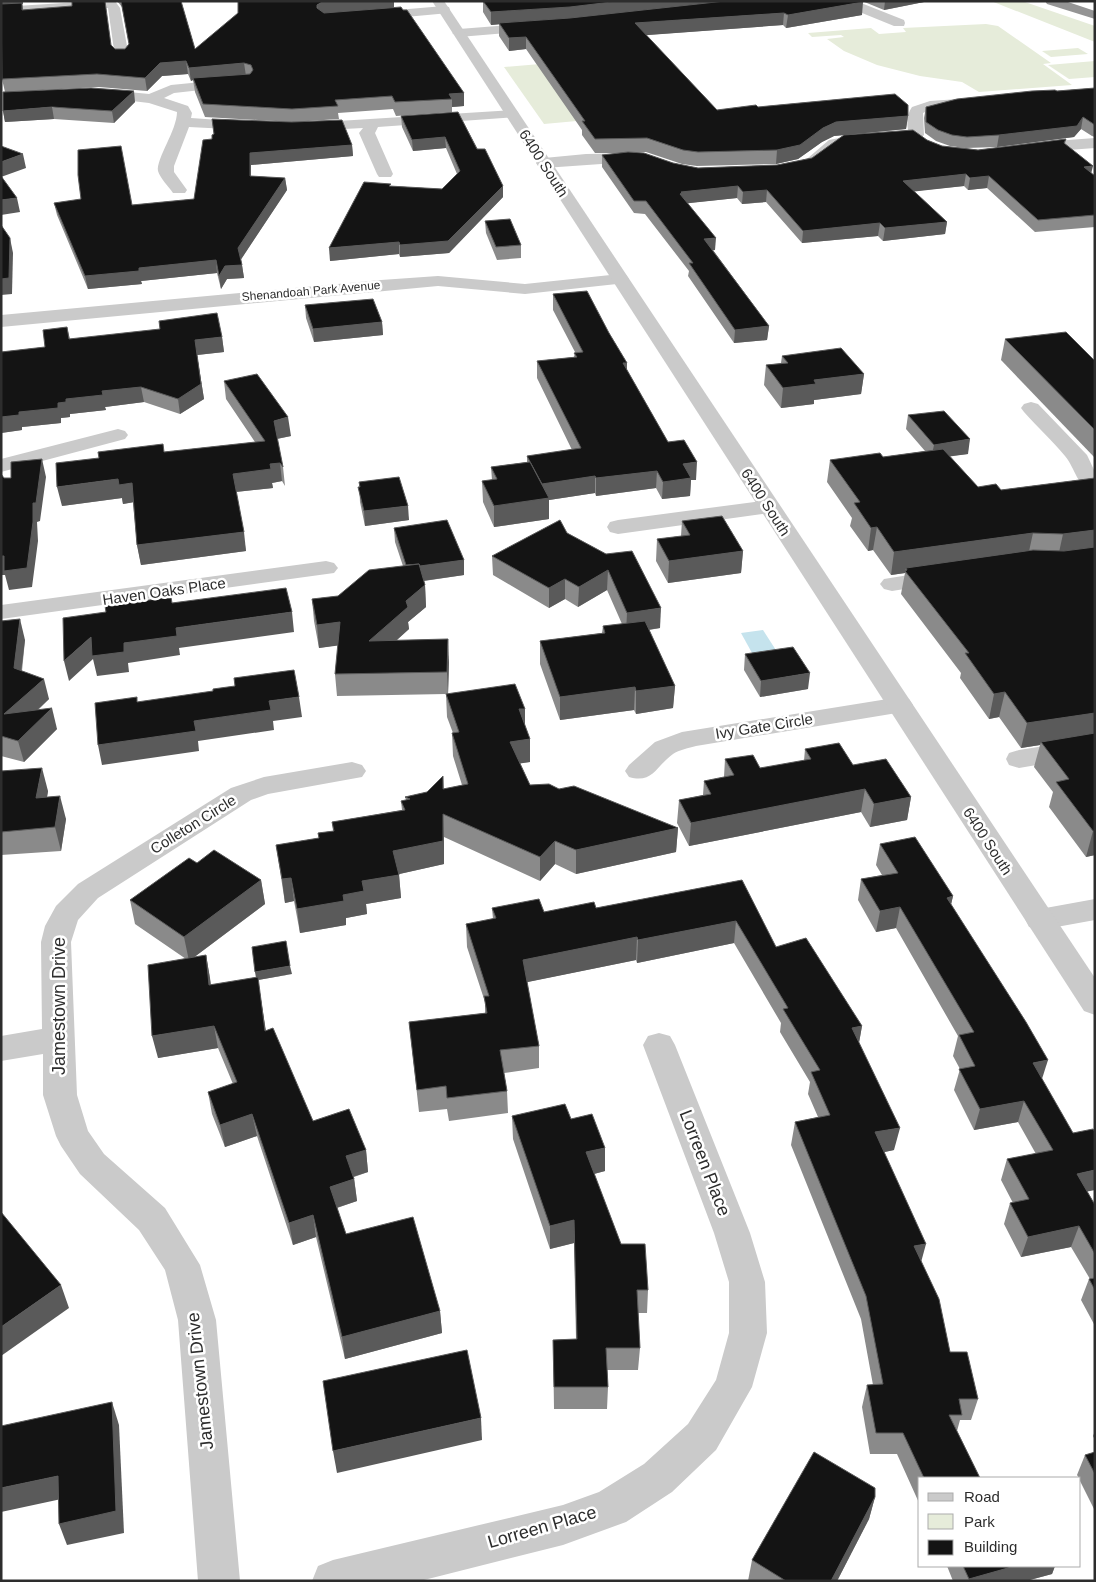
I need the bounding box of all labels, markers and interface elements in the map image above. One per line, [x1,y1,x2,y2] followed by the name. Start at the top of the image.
[516,126,572,200] street label: 6400 South
[241,278,381,304] street label: Shenandoah Park Avenue
[738,465,794,539] street label: 6400 South
[101,574,227,608] street label: Haven Oaks Place
[714,710,814,742] street label: Ivy Gate Circle
[147,791,239,857] street label: Colleton Circle
[960,804,1016,878] street label: 6400 South
[49,937,69,1075] street label: Jamestown Drive
[676,1107,734,1219] street label: Lorreen Place
[183,1311,217,1451] street label: Jamestown Drive
[918,1477,1081,1567] legend
[964,1488,1000,1505] text: Road
[485,1502,599,1552] street label: Lorreen Place
[964,1513,995,1530] text: Park
[964,1538,1017,1555] text: Building

